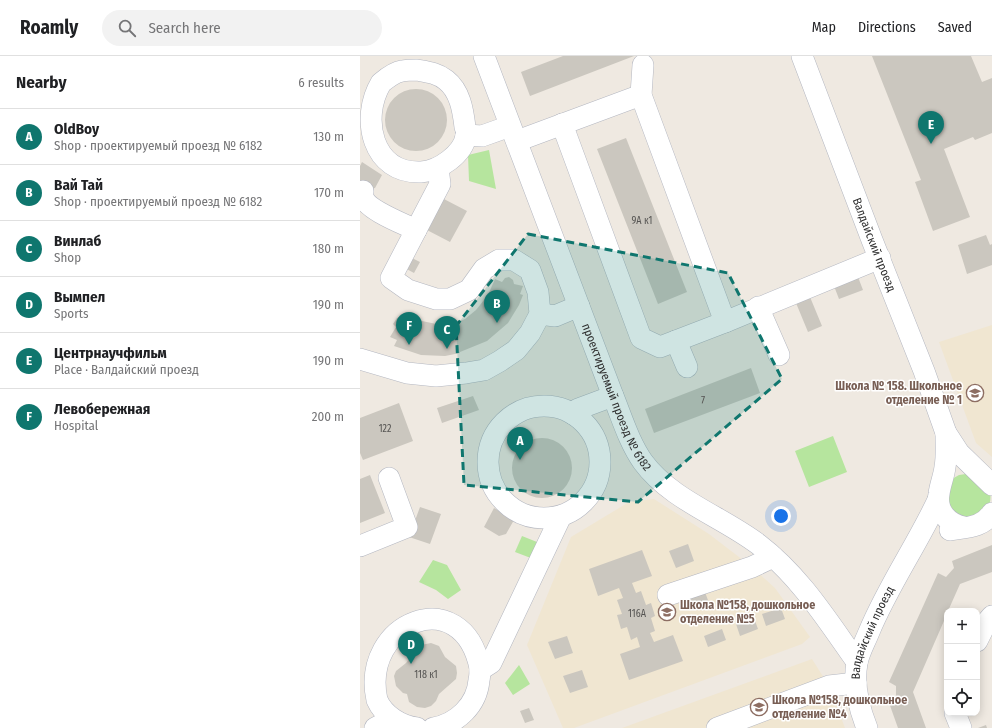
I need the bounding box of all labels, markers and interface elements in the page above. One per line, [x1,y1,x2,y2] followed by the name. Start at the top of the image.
[102,10,382,46] search box
[20,16,78,39] text: Roamly
[116,17,138,39] icon: search
[148,19,221,37] text: Search here
[812,19,836,36] text: Map
[858,19,916,36] text: Directions
[938,19,972,36] text: Saved
[16,72,67,93] text: Nearby
[298,75,344,90] text: 6 results
[918,111,944,144] pin: E
[54,120,99,138] text: OldBoy
[25,129,33,144] text: A
[313,129,344,144] text: 130 m
[54,138,262,153] text: Shop · проектируемый проезд № 6182
[54,176,103,194] text: Вай Тай
[25,185,33,200] text: B
[314,185,344,200] text: 170 m
[54,194,262,209] text: Shop · проектируемый проезд № 6182
[850,196,899,294] street label: Валдайский проезд
[632,215,652,227] house number: 9А к1
[54,232,101,250] text: Винлаб
[26,241,32,256] text: C
[313,241,344,256] text: 180 m
[54,250,81,265] text: Shop
[54,288,105,306] text: Вымпел
[484,290,510,323] pin: B
[25,297,33,312] text: D
[313,297,344,312] text: 190 m
[54,306,89,321] text: Sports
[396,312,422,345] pin: F
[434,316,460,349] pin: C
[579,321,654,474] street label: проектируемый проезд № 6182
[54,344,167,362] text: Центрнаучфильм
[26,353,32,368] text: E
[313,353,344,368] text: 190 m
[54,362,199,377] text: Place · Валдайский проезд
[835,379,962,407] place label: Школа № 158. Школьное отделение № 1
[965,383,985,403] school or university icon: Школа № 158. Школьное отделение № 1
[701,395,705,407] house number: 7
[54,400,150,418] text: Левобережная
[26,409,32,424] text: F
[312,409,344,424] text: 200 m
[54,418,98,433] text: Hospital
[379,423,392,435] house number: 122
[507,427,533,460] pin: A
[771,506,791,526] your location
[849,584,897,679] street label: Валдайский проезд
[680,598,815,626] place label: Школа №158, дошкольное отделение №5
[657,602,677,622] school or university icon: Школа №158, дошкольное отделение №5
[628,608,647,620] house number: 116А
[944,608,980,716] map controls
[944,608,980,644] button: +
[398,631,424,664] pin: D
[944,644,980,680] button: −
[414,669,438,681] house number: 118 к1
[944,680,980,716] button: locate
[772,693,907,721] place label: Школа №158, дошкольное отделение №4
[749,697,769,717] school or university icon: Школа №158, дошкольное отделение №4

